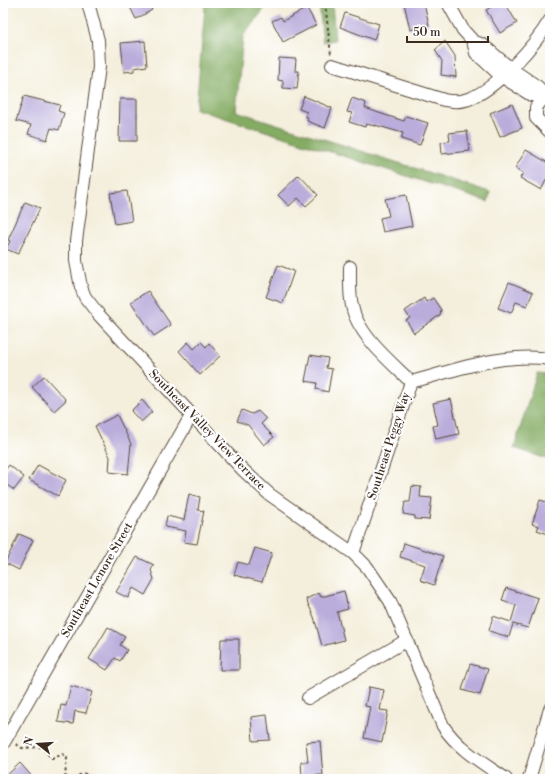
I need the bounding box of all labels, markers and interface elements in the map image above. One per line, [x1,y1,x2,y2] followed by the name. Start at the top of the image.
[407,18,488,44] scale bar
[413,25,441,40] text: 50 m
[145,367,269,493] street label: Southeast Valley View Terrace
[365,390,414,502] street label: Southeast Peggy Way
[58,519,136,640] street label: Southeast Lenore Street
[18,724,58,764] north arrow
[21,735,37,748] text: N

